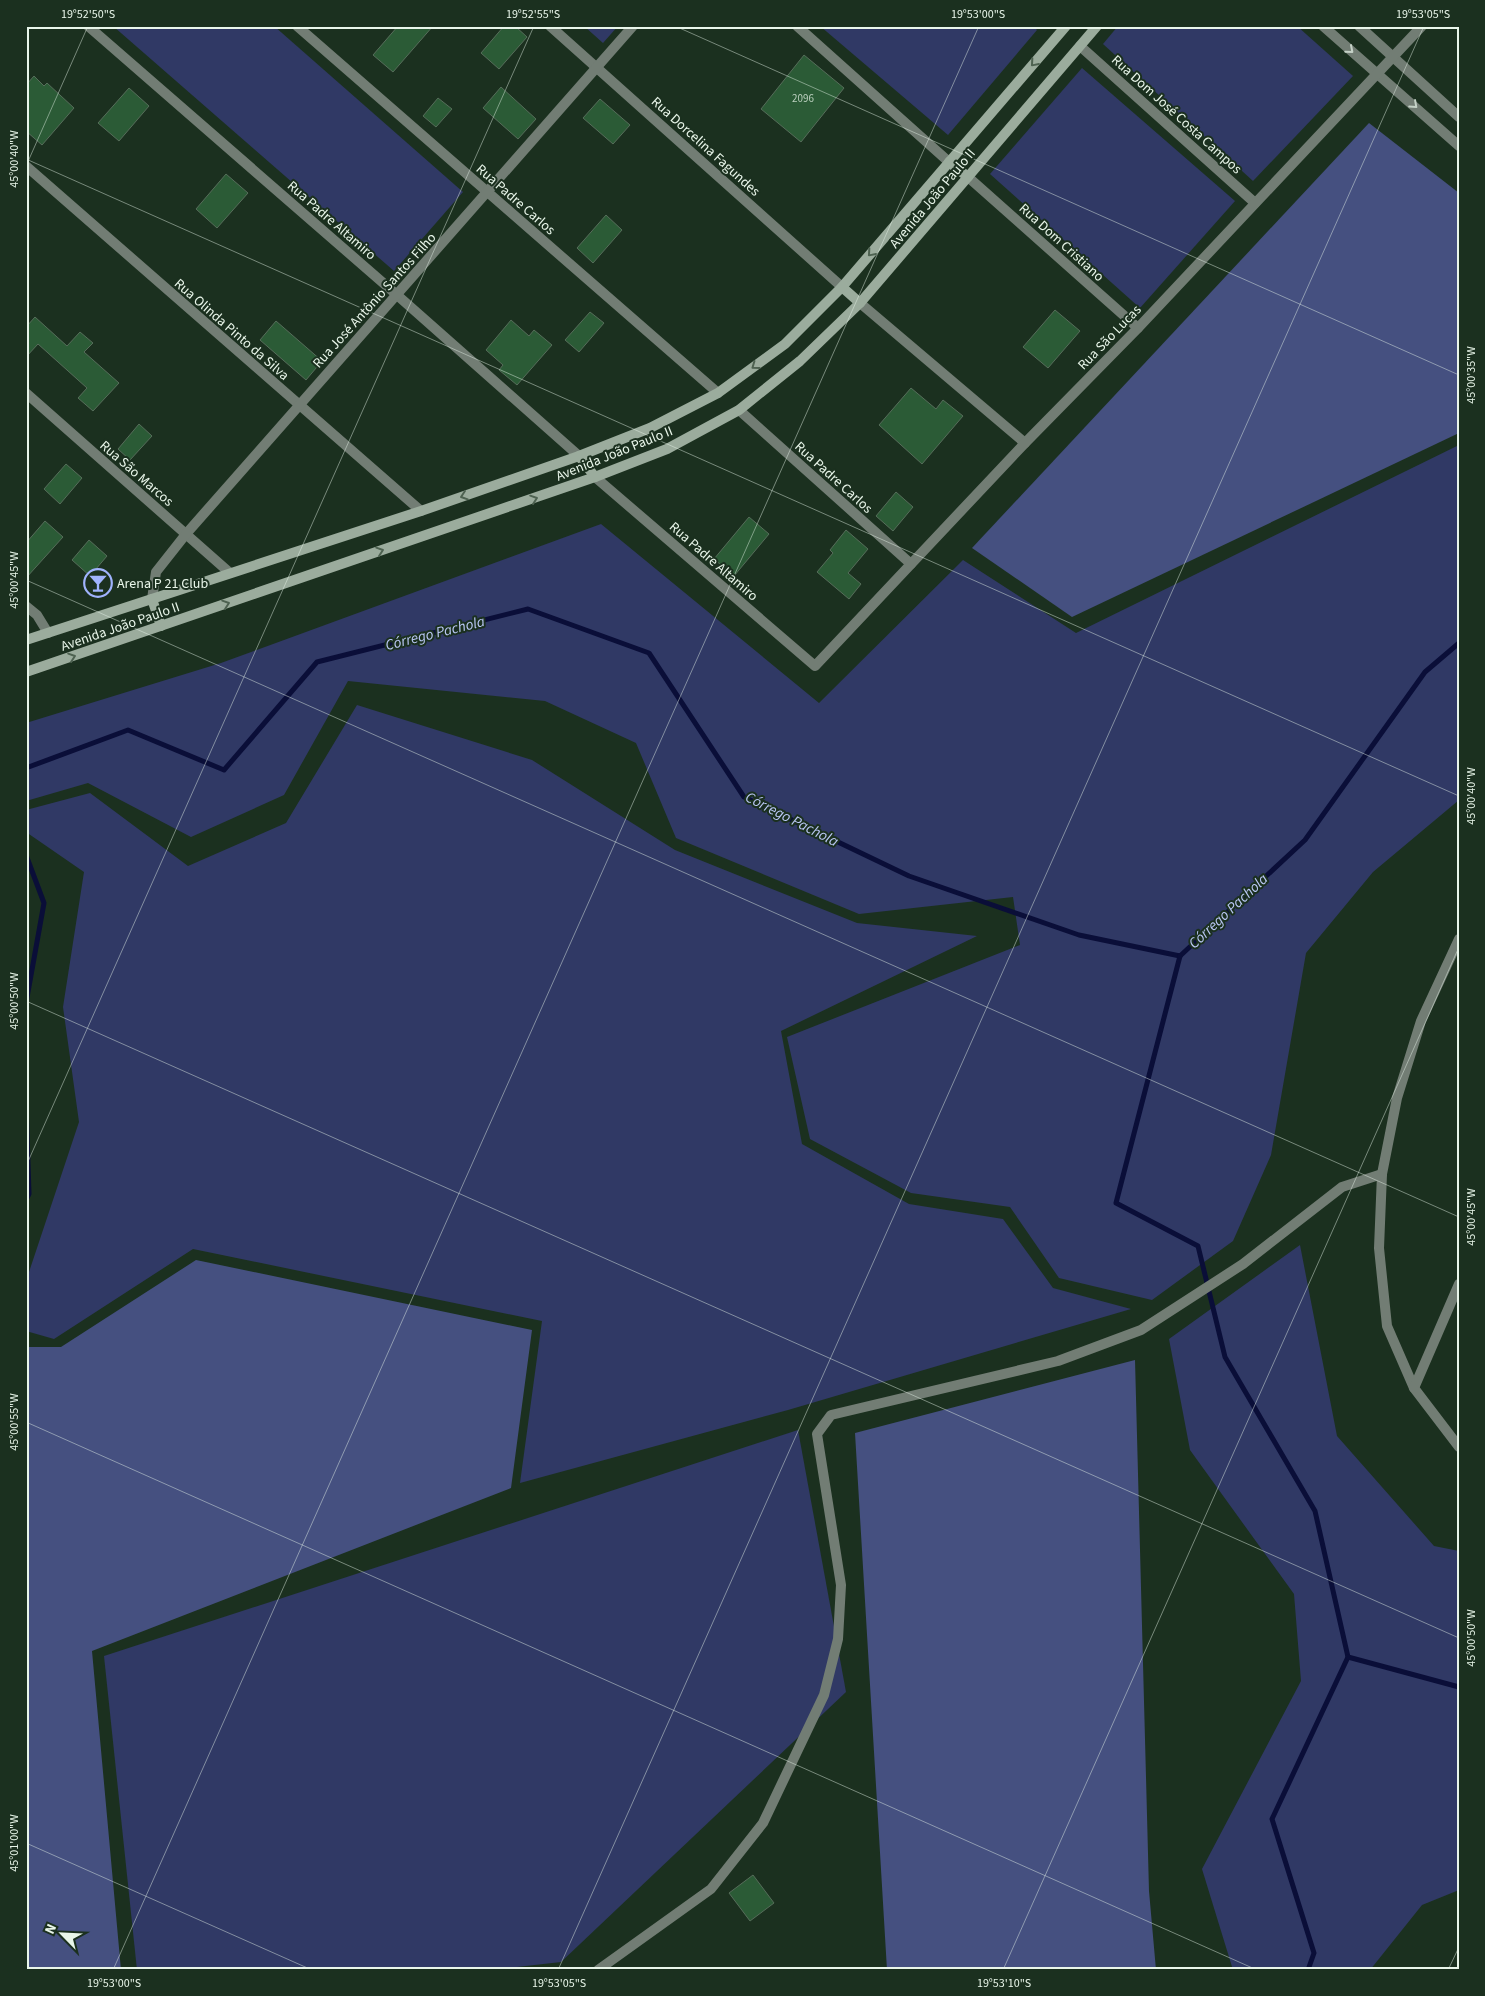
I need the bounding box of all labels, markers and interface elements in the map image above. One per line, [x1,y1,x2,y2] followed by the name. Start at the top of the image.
[61,6,115,23] text: 19°52'50"S
[506,6,560,23] text: 19°52'55"S
[951,6,1005,23] text: 19°53'00"S
[1396,6,1450,23] text: 19°53'05"S
[1345,44,1354,53] one-way arrow
[1107,51,1246,179] street label: Rua Dom José Costa Campos
[1031,58,1040,67] one-way arrow
[792,91,814,106] house number: 2096
[646,92,764,201] street label: Rua Dorcelina Fagundes
[1408,100,1417,109] one-way arrow
[6,130,23,188] text: 45°00'40"W
[885,145,980,253] street label: Avenida João Paulo II
[471,160,559,240] street label: Rua Padre Carlos
[282,176,380,265] street label: Rua Padre Altamiro
[1014,199,1108,286] street label: Rua Dom Cristiano
[308,228,441,373] street label: Rua José Antônio Santos Filho
[868,247,877,256] one-way arrow
[170,274,293,385] street label: Rua Olinda Pinto da Silva
[1073,301,1146,375] street label: Rua São Lucas
[1463,346,1480,404] text: 45°00'35"W
[752,360,761,368] one-way arrow
[553,421,676,487] street label: Avenida João Paulo II
[95,436,178,512] street label: Rua São Marcos
[790,437,877,518] street label: Rua Padre Carlos
[460,490,469,500] one-way arrow
[529,494,537,504] one-way arrow
[664,517,762,606] street label: Rua Padre Altamiro
[375,547,384,557] one-way arrow
[6,551,23,609] text: 45°00'45"W
[83,568,113,598] bar icon: Arena P 21 Club
[117,574,208,594] place label: Arena P 21 Club
[58,597,182,657] street label: Avenida João Paulo II
[221,600,230,610] one-way arrow
[383,611,487,656] water label: Córrego Pachola
[68,652,76,662] one-way arrow
[1463,767,1480,825] text: 45°00'40"W
[742,787,842,852] water label: Córrego Pachola
[1184,869,1273,954] water label: Córrego Pachola
[6,972,23,1030] text: 45°00'50"W
[1463,1188,1480,1246] text: 45°00'45"W
[6,1393,23,1451] text: 45°00'55"W
[1463,1609,1480,1667] text: 45°00'50"W
[6,1814,23,1872] text: 45°01'00"W
[38,1908,88,1958] north arrow
[40,1921,62,1937] text: N
[87,1975,141,1992] text: 19°53'00"S
[532,1975,586,1992] text: 19°53'05"S
[977,1975,1031,1992] text: 19°53'10"S

